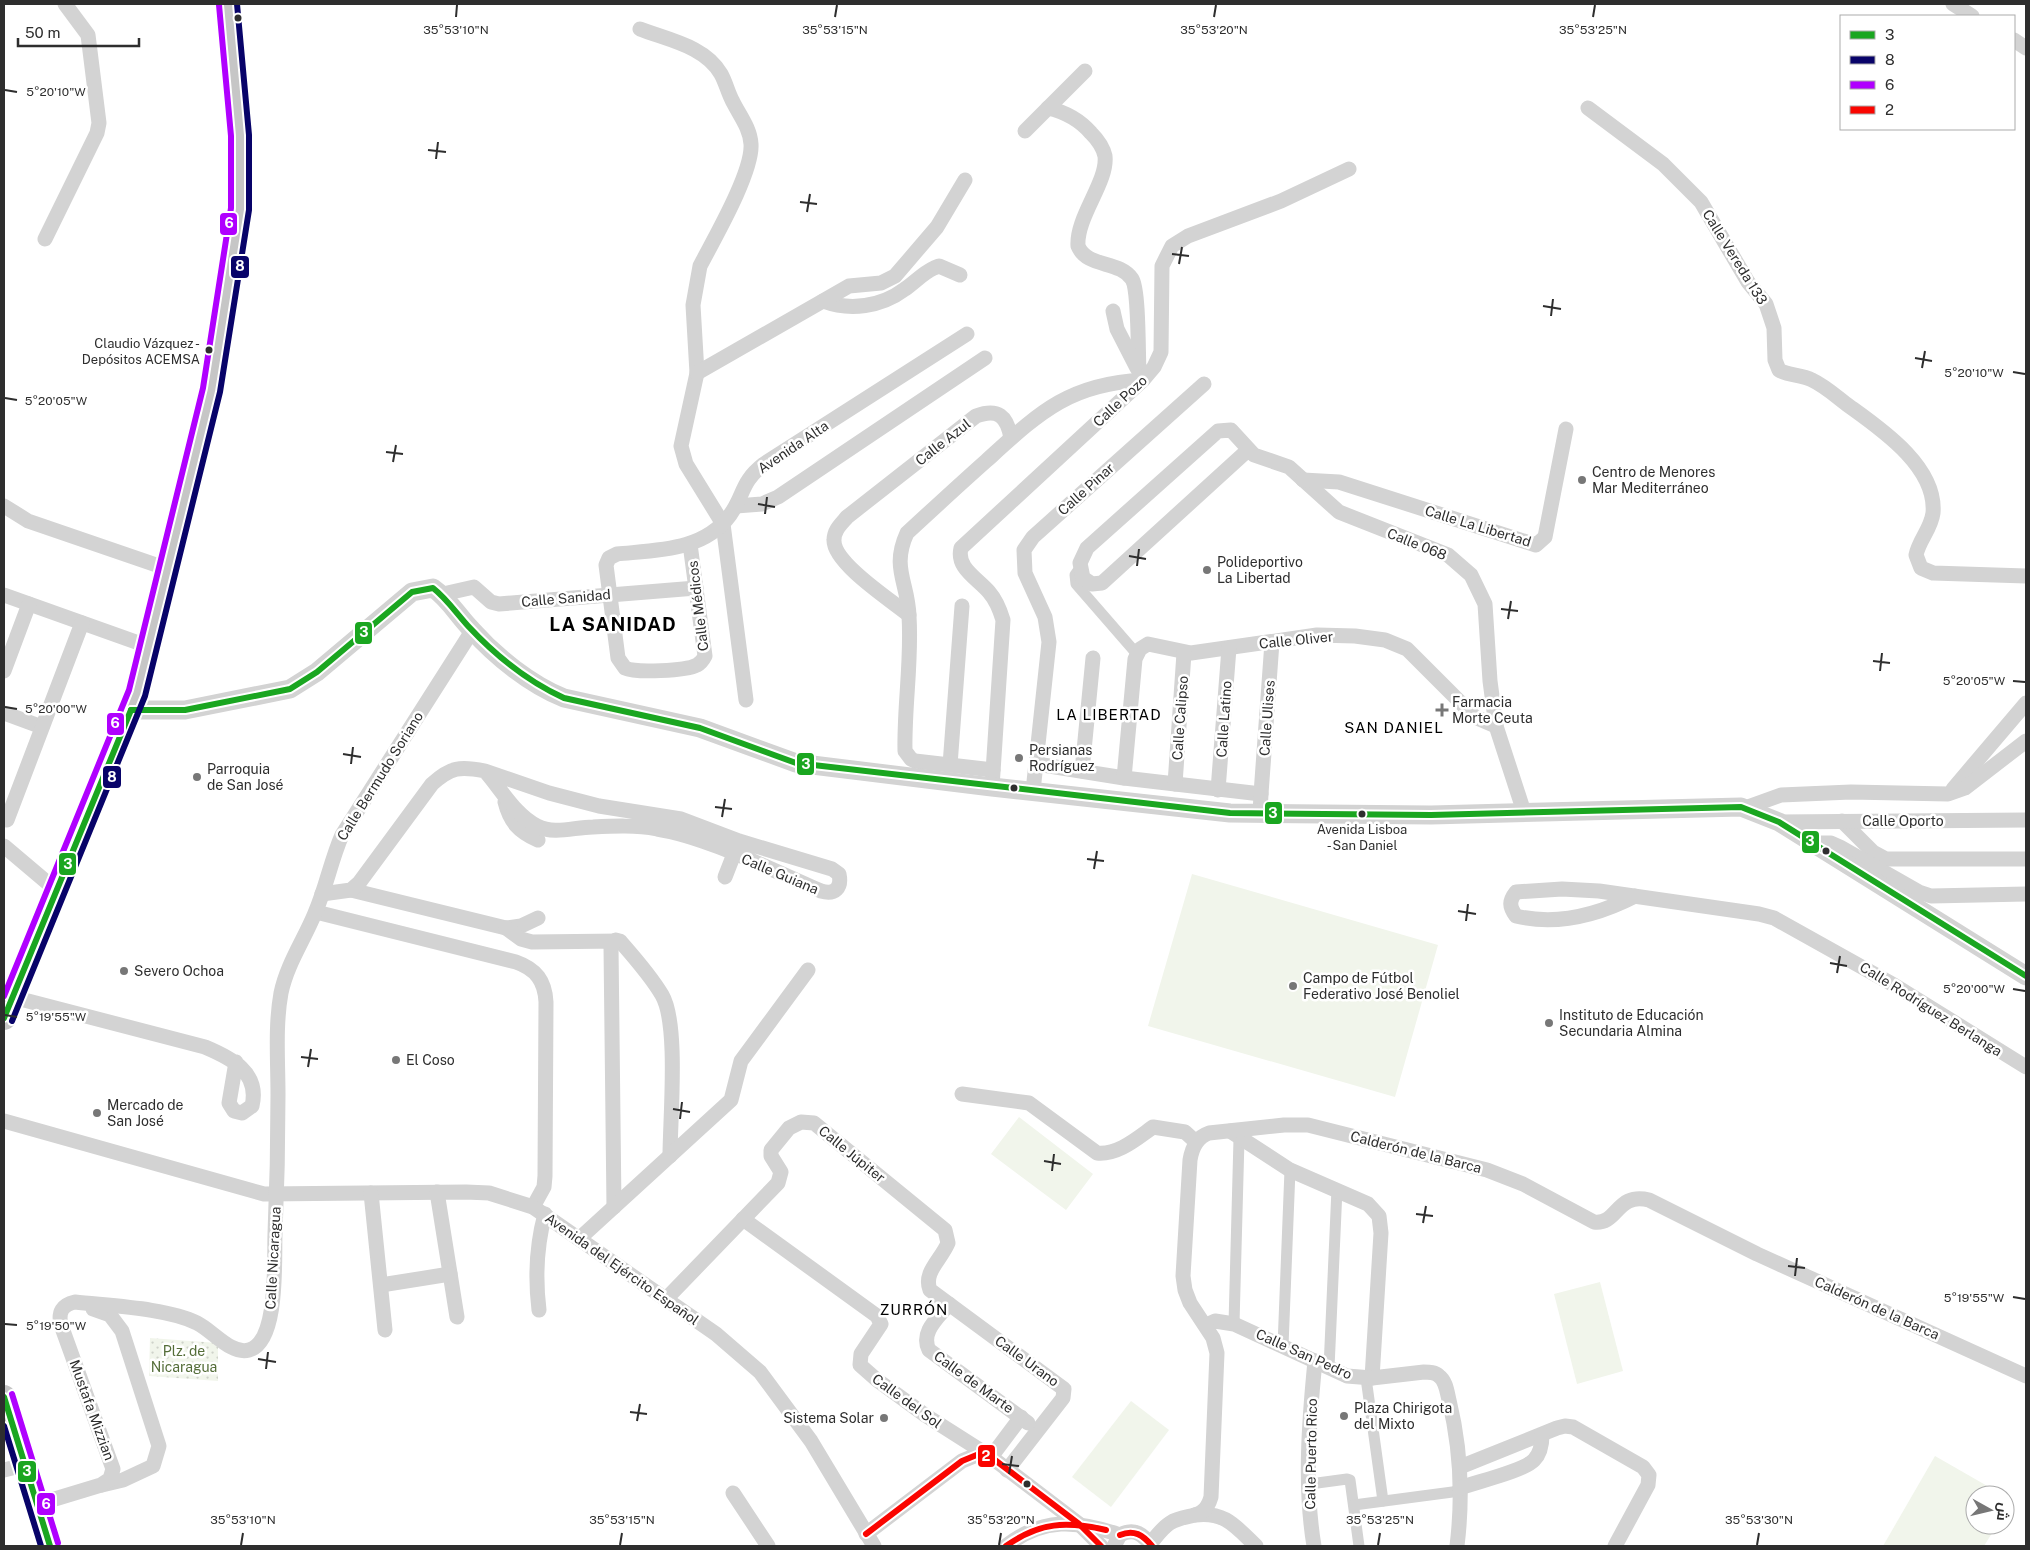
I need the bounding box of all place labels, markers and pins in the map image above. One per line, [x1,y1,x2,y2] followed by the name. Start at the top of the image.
[233,13,243,23] unlabelled marker
[82,336,200,367] place label: Claudio Vázquez - Depósitos ACEMSA
[204,345,214,355] marker: Claudio Vázquez - Depósitos ACEMSA
[1592,464,1715,496] place label: Centro de Menores Mar Mediterráneo
[1576,474,1588,486] marker: Centro de Menores Mar Mediterráneo
[1217,554,1303,586] place label: Polideportivo La Libertad
[1201,564,1213,576] marker: Polideportivo La Libertad
[1452,694,1533,726] place label: Farmacia Morte Ceuta
[1436,704,1448,716] marker: Farmacia Morte Ceuta
[1029,742,1095,774] place label: Persianas Rodríguez
[1013,752,1025,764] marker: Persianas Rodríguez
[207,761,284,793] place label: Parroquia de San José
[191,771,203,783] marker: Parroquia de San José
[1009,783,1019,793] unlabelled marker
[1357,809,1367,819] marker: Avenida Lisboa - San Daniel
[1317,822,1407,853] place label: Avenida Lisboa - San Daniel
[1821,846,1831,856] unlabelled marker
[134,963,224,979] place label: Severo Ochoa
[118,965,130,977] marker: Severo Ochoa
[1303,970,1460,1002] place label: Campo de Fútbol Federativo José Benoliel
[1287,980,1299,992] marker: Campo de Fútbol Federativo José Benoliel
[1559,1007,1704,1039] place label: Instituto de Educación Secundaria Almina
[1543,1017,1555,1029] marker: Instituto de Educación Secundaria Almina
[406,1052,455,1068] place label: El Coso
[390,1054,402,1066] marker: El Coso
[107,1097,184,1129] place label: Mercado de San José
[91,1107,103,1119] marker: Mercado de San José
[1354,1400,1452,1432] place label: Plaza Chirigota del Mixto
[783,1410,874,1426] place label: Sistema Solar
[1338,1410,1350,1422] marker: Plaza Chirigota del Mixto
[878,1412,890,1424] marker: Sistema Solar
[1022,1479,1032,1489] unlabelled marker

